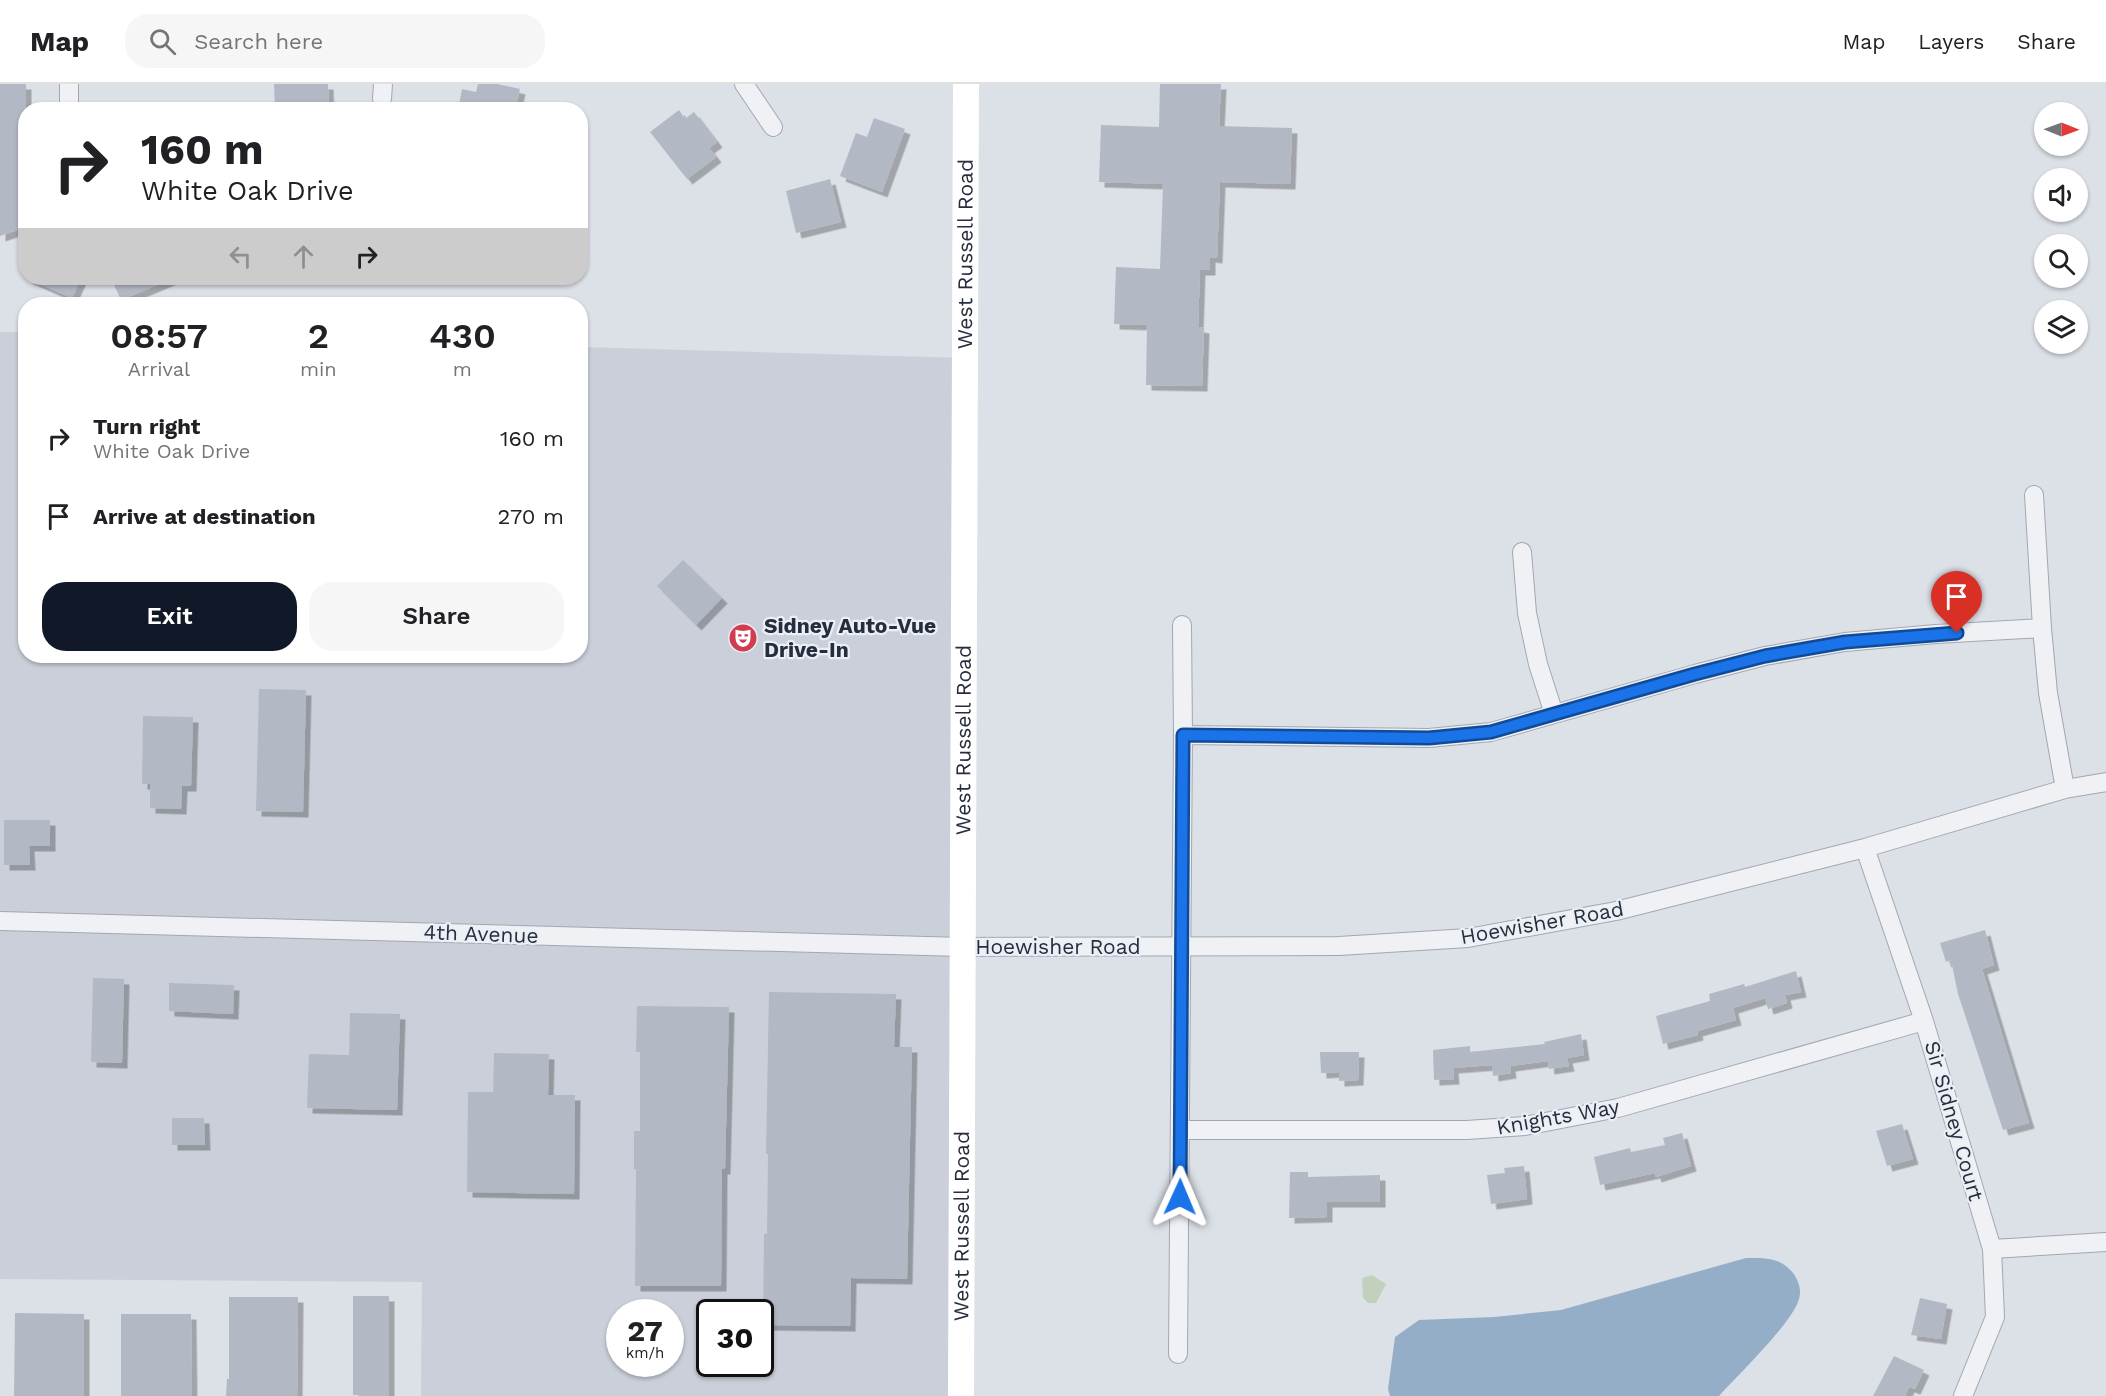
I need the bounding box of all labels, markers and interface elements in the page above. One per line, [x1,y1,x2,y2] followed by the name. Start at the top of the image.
[125,14,545,68] search box
[30,25,89,58] text: Map
[146,25,179,58] icon: search
[194,29,323,54] text: Search here
[1842,29,1885,54] text: Map
[1918,29,1984,54] text: Layers
[2017,29,2076,54] text: Share
[2034,102,2088,156] north arrow
[2034,102,2088,354] map controls
[141,125,264,174] text: 160 m
[42,126,120,204] icon: right
[952,159,978,349] street label: West Russell Road
[2034,168,2088,222] button: sound
[141,175,354,207] text: White Oak Drive
[2034,234,2088,288] button: search
[224,240,257,273] icon: left
[287,240,320,273] icon: ahead
[350,240,383,273] icon: right
[2034,300,2088,354] button: layers
[110,315,208,357] text: 08:57
[308,315,329,357] text: 2
[429,315,496,357] text: 430
[128,357,190,381] text: Arrival
[300,357,337,381] text: min
[453,357,472,381] text: m
[93,414,200,439] text: Turn right
[42,422,75,455] icon: right
[500,426,564,451] text: 160 m
[93,439,250,463] text: White Oak Drive
[42,500,75,533] icon: arrive
[93,504,316,529] text: Arrive at destination
[498,504,564,529] text: 270 m
[1931,571,1982,633] pin
[1940,580,1973,613] icon: arrive
[42,582,297,651] button: Exit
[309,582,564,651] button: Share
[764,613,936,662] place label: Sidney Auto-Vue Drive-In
[727,622,759,654] theatre icon: Sidney Auto-Vue Drive-In
[950,645,976,835] street label: West Russell Road
[1458,896,1626,949] street label: Hoewisher Road
[423,919,539,948] street label: 4th Avenue
[975,934,1141,959] street label: Hoewisher Road
[1920,1038,1989,1204] street label: Sir Sidney Court
[1494,1093,1621,1140] street label: Knights Way
[948,1131,974,1321] street label: West Russell Road
[1148,1165,1212,1229] position arrow
[696,1299,774,1377] speed limit sign: 30
[627,1313,663,1348] text: 27
[626,1344,664,1362] text: km/h

